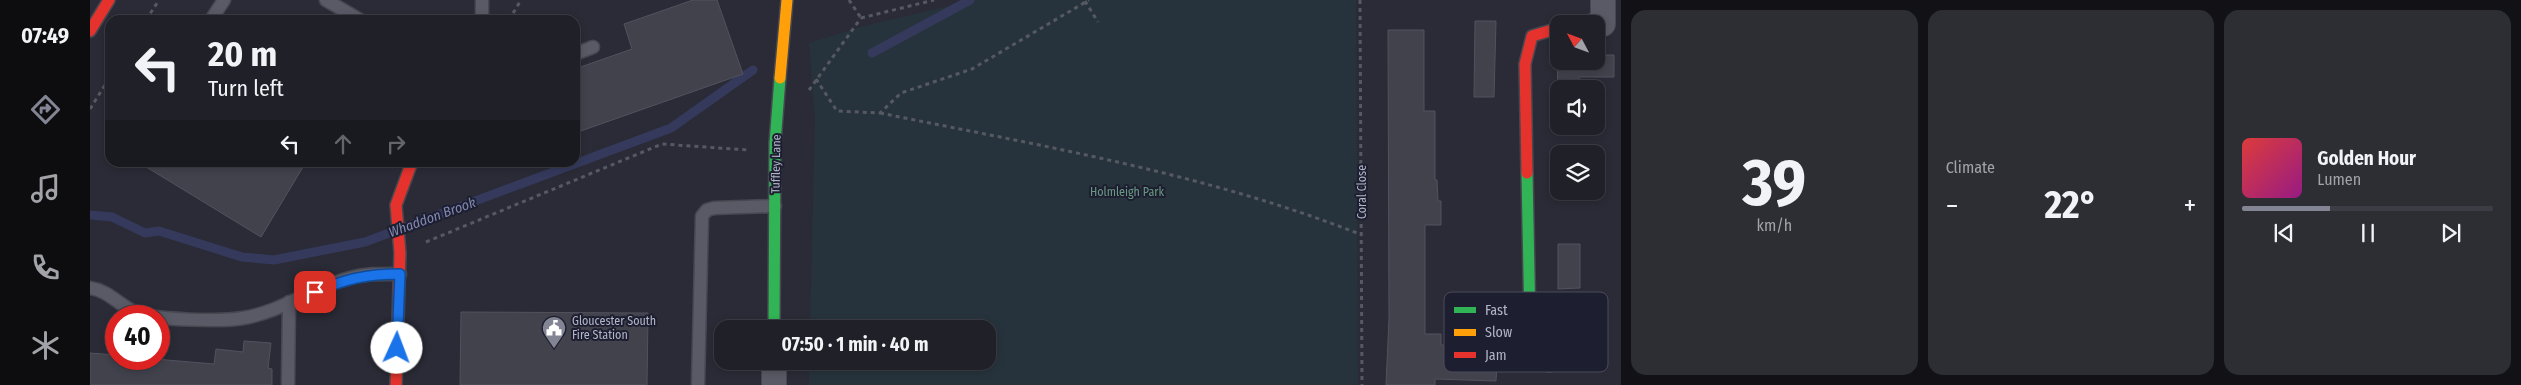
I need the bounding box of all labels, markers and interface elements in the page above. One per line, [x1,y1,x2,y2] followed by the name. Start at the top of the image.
[1550,15,1605,70] north arrow
[1550,15,1605,200] map controls
[21,22,69,49] text: 07:49
[208,33,277,75] text: 20 m
[125,35,190,100] icon: left
[208,75,284,102] text: Turn left
[1550,80,1605,135] button: sound
[28,92,63,127] icon: directions
[276,130,304,158] icon: left
[329,130,357,158] icon: ahead
[382,130,410,158] icon: right
[768,134,784,194] street label: Tuffley Lane
[1742,144,1806,222] text: 39
[1550,145,1605,200] button: layers
[2317,147,2416,170] text: Golden Hour
[1946,158,1995,177] text: Climate
[1355,165,1369,219] street label: Coral Close
[2317,170,2361,189] text: Lumen
[28,171,63,206] icon: music
[2044,182,2097,228] text: 22°
[1090,185,1164,199] park label: Holmleigh Park
[1946,189,1958,222] text: −
[2184,189,2196,222] text: +
[386,194,478,241] water label: Whaddon Brook
[1756,216,1792,235] text: km/h
[2270,219,2298,247] icon: previous
[2354,219,2382,247] icon: pause
[2437,219,2465,247] icon: next
[28,250,63,285] icon: phone
[294,271,336,313] pin
[301,278,329,306] icon: arrive
[1444,292,1608,372] legend
[1485,302,1508,319] text: Fast
[105,305,170,370] speed limit sign: 40
[572,314,656,342] place label: Gloucester South Fire Station
[541,315,567,349] public building icon: Gloucester South Fire Station
[370,321,422,373] position arrow
[1485,324,1512,341] text: Slow
[28,328,63,363] icon: climate
[782,333,928,356] text: 07:50 · 1 min · 40 m
[1485,347,1506,364] text: Jam

